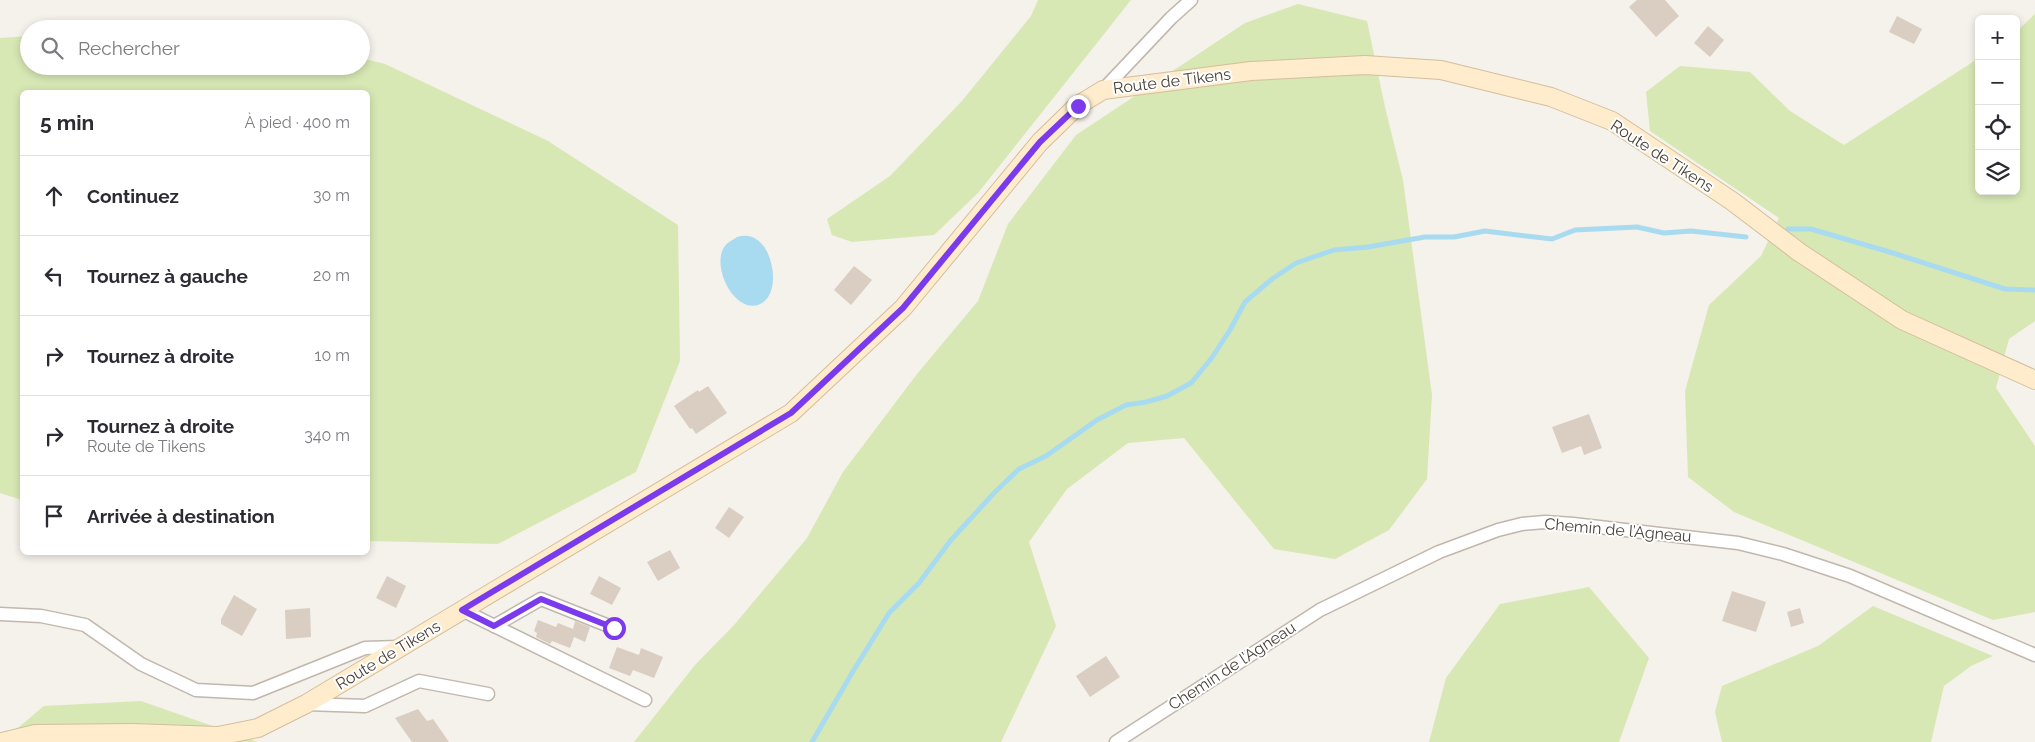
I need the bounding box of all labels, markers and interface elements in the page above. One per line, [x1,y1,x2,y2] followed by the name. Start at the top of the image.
[1975,15,2020,195] map controls
[1975,15,2020,60] button: +
[20,20,370,75] search box
[38,34,66,62] icon: search
[78,37,180,59] text: Rechercher
[1975,60,2020,105] button: −
[1112,64,1232,98] street label: Route de Tikens
[1067,95,1090,118] route end
[1975,105,2020,150] button: locate
[40,110,94,135] text: 5 min
[245,113,350,132] text: À pied · 400 m
[1607,116,1717,196] street label: Route de Tikens
[1975,150,2020,195] button: layers
[40,182,68,210] icon: ahead
[87,185,179,207] text: Continuez
[313,186,350,205] text: 30 m
[40,262,68,290] icon: left
[87,265,248,287] text: Tournez à gauche
[313,266,350,285] text: 20 m
[40,342,68,370] icon: right
[87,345,234,367] text: Tournez à droite
[315,346,350,365] text: 10 m
[87,415,234,437] text: Tournez à droite
[40,422,68,450] icon: right
[304,426,350,445] text: 340 m
[87,437,206,456] text: Route de Tikens
[40,502,68,530] icon: arrive
[87,505,275,527] text: Arrivée à destination
[1544,514,1692,546] street label: Chemin de l’Agneau
[332,616,444,694] street label: Route de Tikens
[603,617,626,640] route start
[1165,618,1299,714] street label: Chemin de l’Agneau

